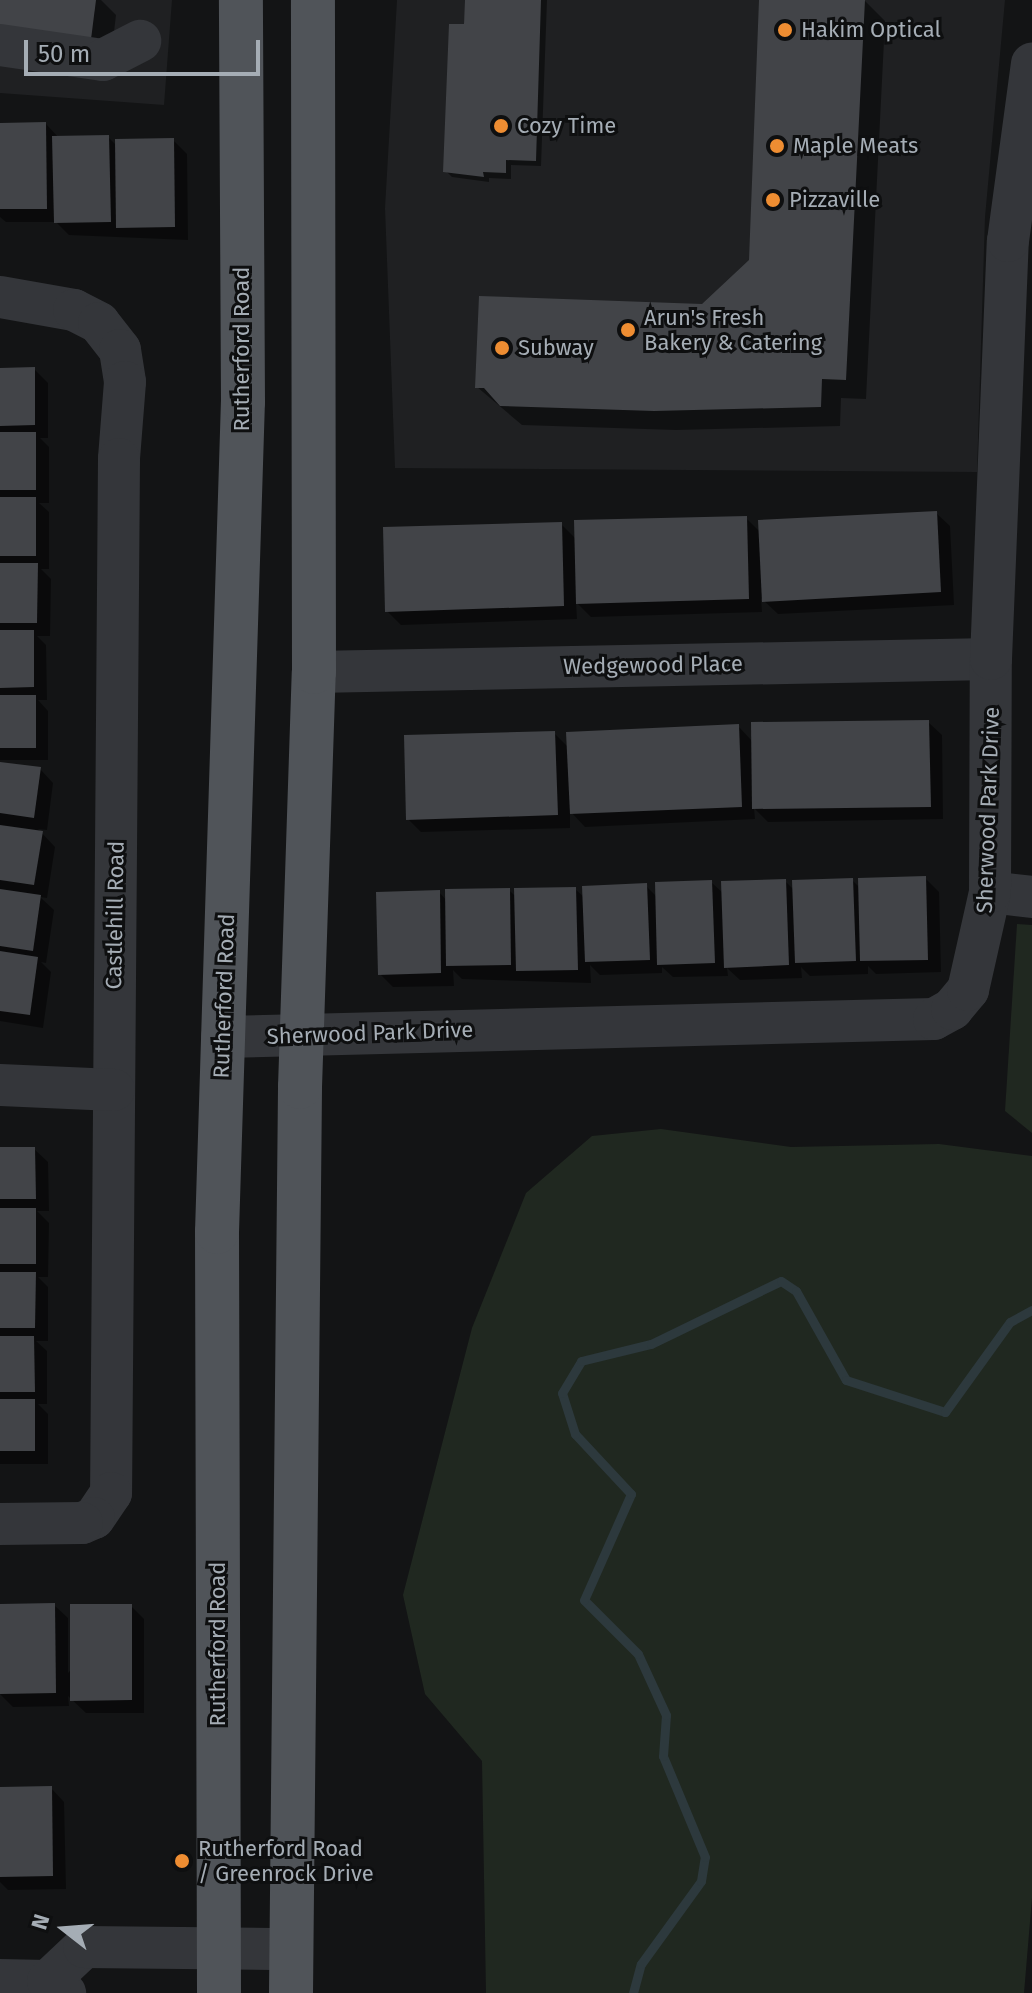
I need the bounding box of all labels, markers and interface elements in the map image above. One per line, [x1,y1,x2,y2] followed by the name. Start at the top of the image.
[801,17,941,43] place label: Hakim Optical
[776,21,794,39] marker: Hakim Optical
[28,24,264,74] scale bar
[38,40,90,68] text: 50 m
[517,113,616,139] place label: Cozy Time
[492,117,510,135] marker: Cozy Time
[793,133,918,159] place label: Maple Meats
[768,137,786,155] marker: Maple Meats
[789,187,880,213] place label: Pizzaville
[764,191,782,209] marker: Pizzaville
[229,267,255,431] street label: Rutherford Road
[644,304,822,356] place label: Arun's Fresh Bakery & Catering
[619,321,637,339] marker: Arun's Fresh Bakery & Catering
[518,335,594,361] place label: Subway
[493,339,511,357] marker: Subway
[563,650,743,680] street label: Wedgewood Place
[971,706,1005,914] street label: Sherwood Park Drive
[101,840,129,990] street label: Castlehill Road
[208,913,240,1079] street label: Rutherford Road
[266,1016,474,1050] street label: Sherwood Park Drive
[205,1562,231,1726] street label: Rutherford Road
[198,1835,374,1886] place label: Rutherford Road / Greenrock Drive
[173,1852,191,1870] marker: Rutherford Road / Greenrock Drive
[24,1889,104,1969] north arrow
[26,1911,56,1933] text: N

